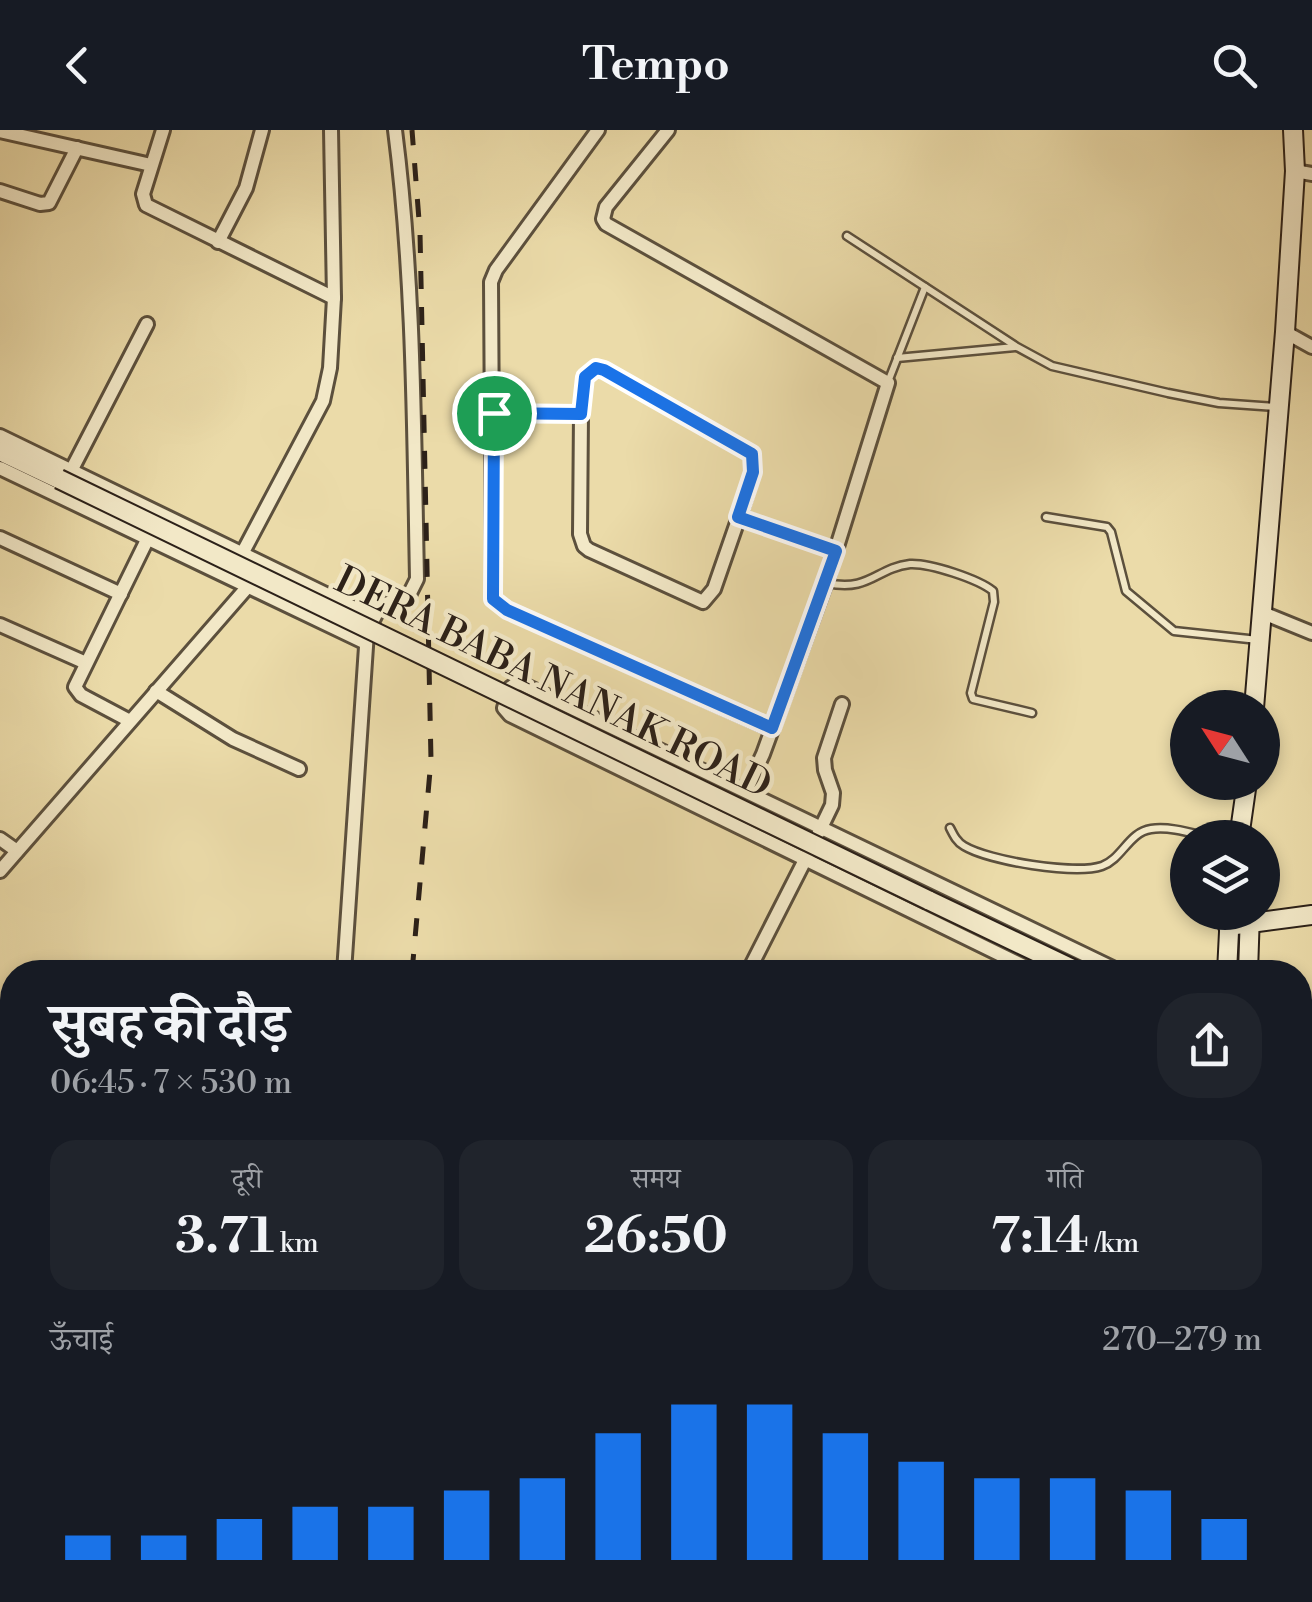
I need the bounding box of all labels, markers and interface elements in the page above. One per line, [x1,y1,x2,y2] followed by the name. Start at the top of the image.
[582,37,730,94] text: Tempo
[50,38,105,93] icon: back
[1207,38,1262,93] icon: search
[452,371,537,456] pin
[467,386,522,441] icon: arrive
[327,557,779,809] street label: DERA BABA NANAK ROAD
[1170,690,1280,800] north arrow
[1170,690,1280,930] map controls
[1170,820,1280,930] button: layers
[50,991,289,1060] text: सुबह की दौड़
[1157,993,1262,1098] button: share
[50,1063,292,1103] text: 06:45 · 7 × 530 m
[232,1162,262,1197] text: दूरी
[631,1162,681,1197] text: समय
[1047,1162,1083,1197] text: गति
[175,1206,274,1268] text: 3.71
[584,1206,728,1268] text: 26:50
[991,1206,1089,1268] text: 7:14
[274,1226,319,1261] text: km
[1089,1226,1139,1261] text: /km
[50,1320,113,1360] text: ऊँचाई
[1102,1320,1262,1360] text: 270–279 m

